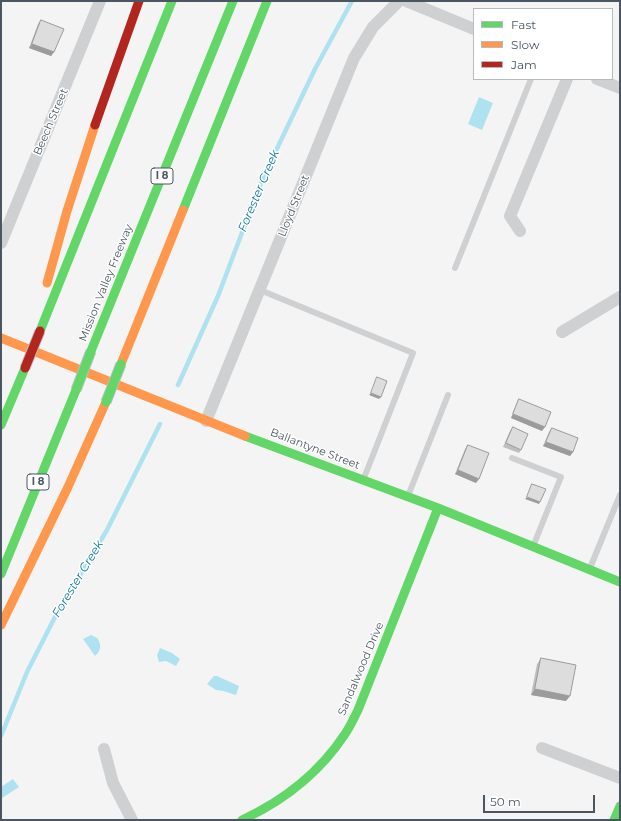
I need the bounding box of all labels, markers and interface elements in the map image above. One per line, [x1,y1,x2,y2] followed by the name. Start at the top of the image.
[473,8,613,80] legend
[511,17,536,32] text: Fast
[511,37,540,52] text: Slow
[511,57,537,72] text: Jam
[31,87,71,157] street label: Beech Street
[235,148,283,234] water label: Forester Creek
[151,168,173,184] road number: I 8
[276,173,312,239] street label: Lloyd Street
[76,222,136,344] street label: Mission Valley Freeway
[268,426,362,472] street label: Ballantyne Street
[27,474,49,490] road number: I 8
[49,538,107,620] water label: Forester Creek
[335,620,387,718] street label: Sandalwood Drive
[485,787,597,813] scale bar
[490,794,521,809] text: 50 m

